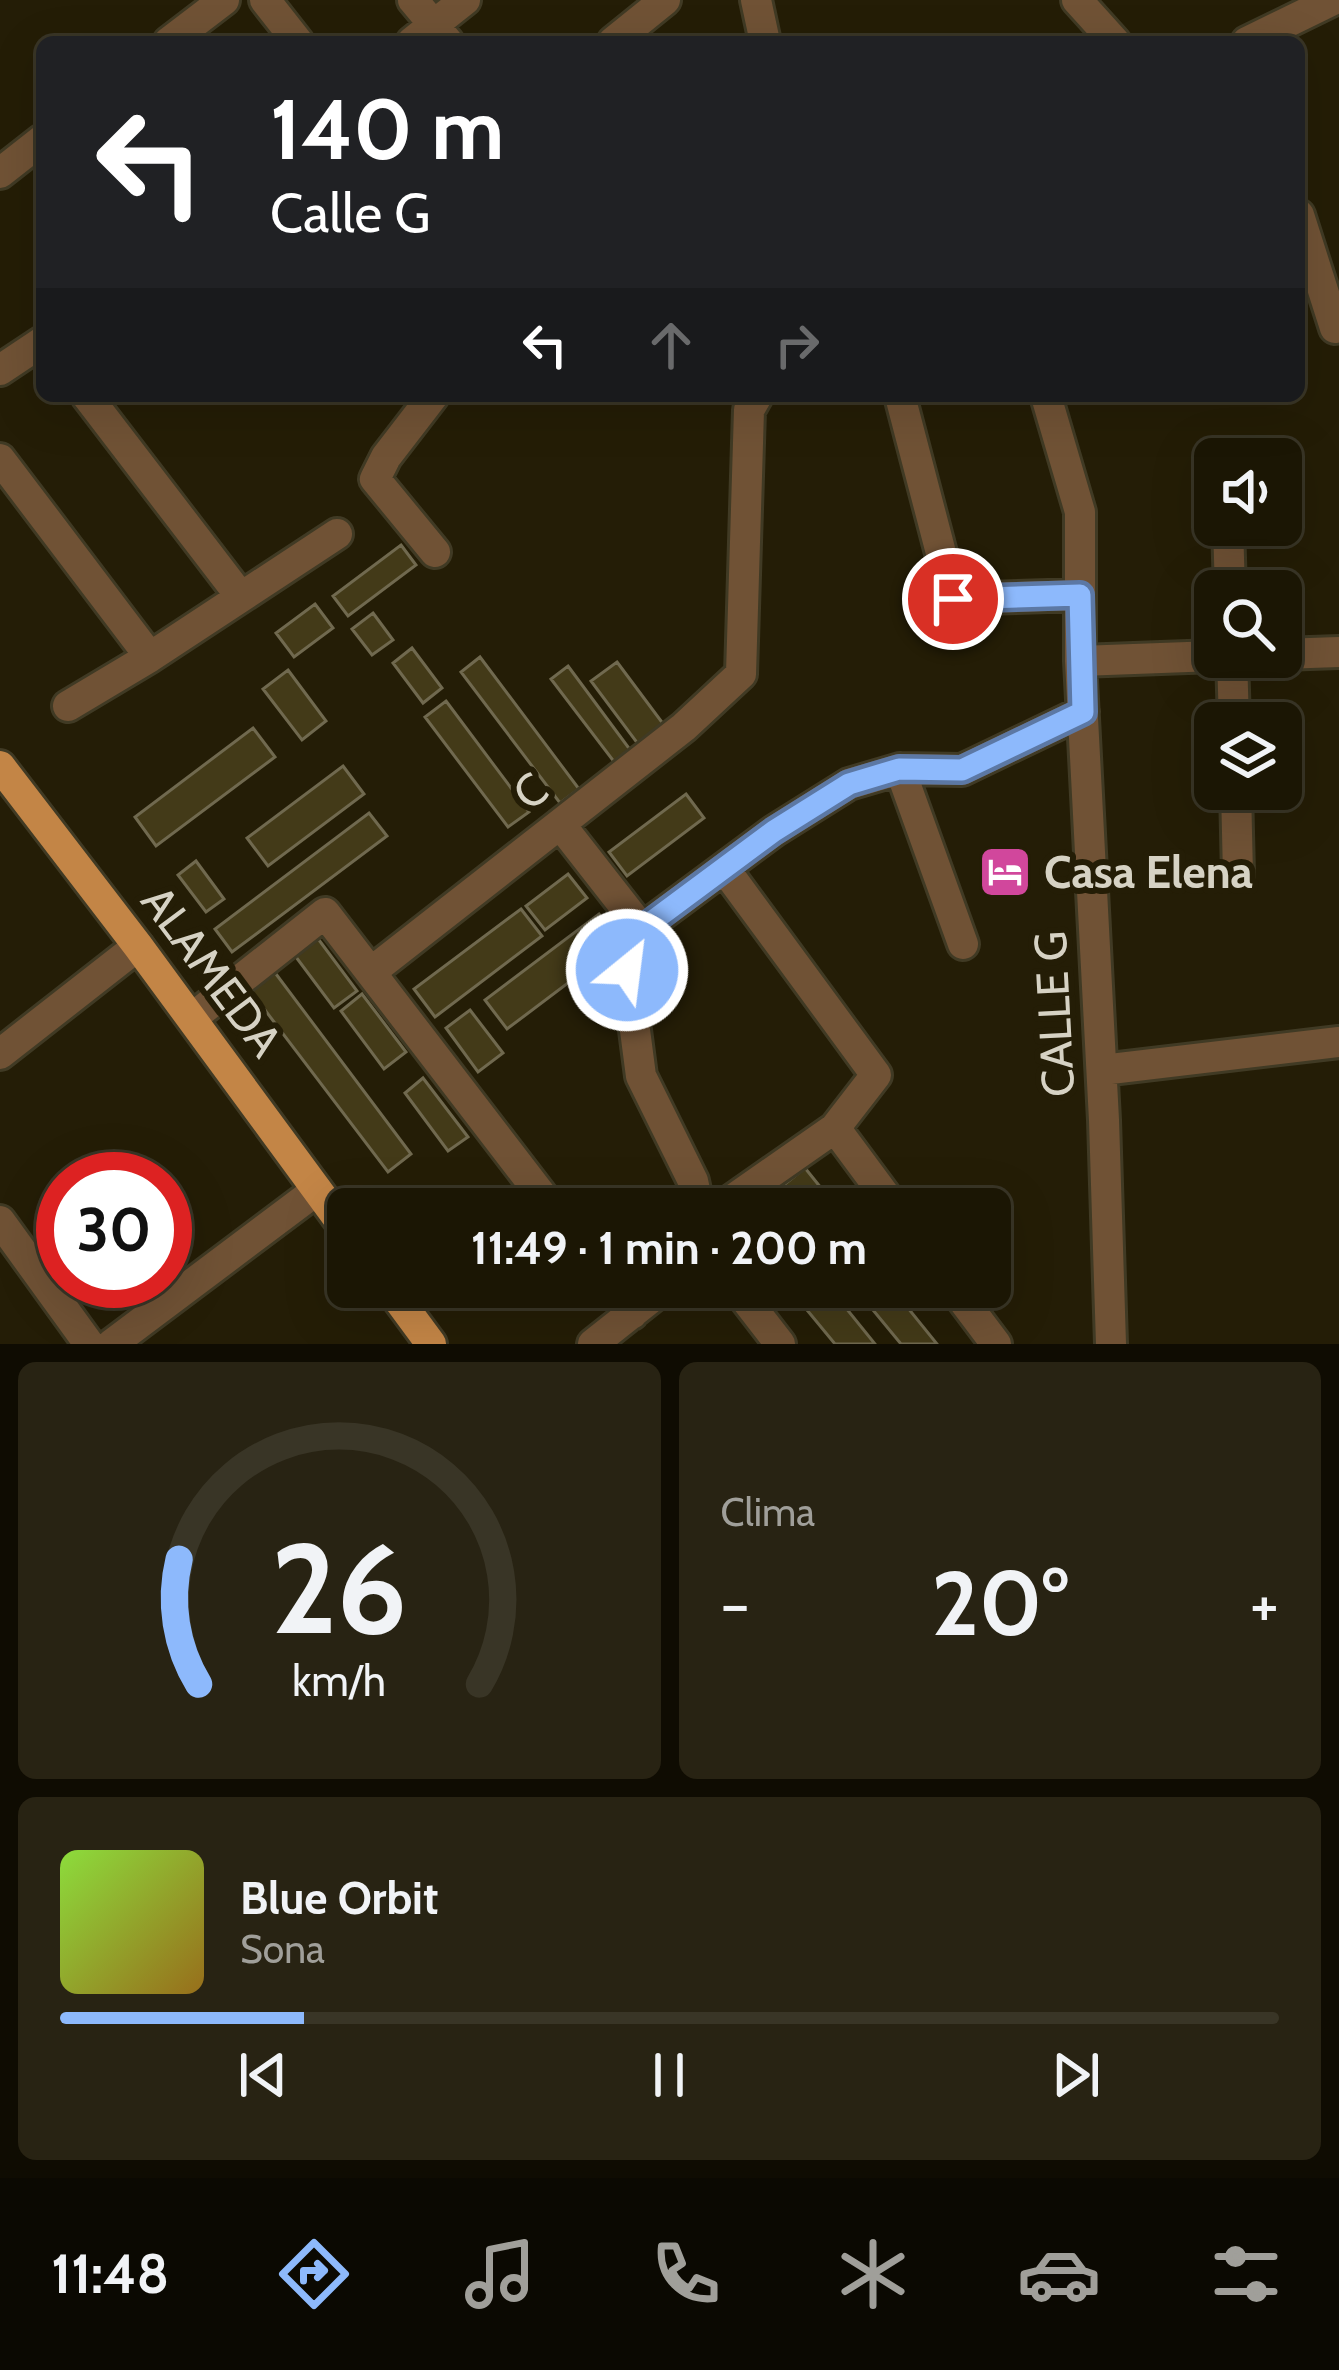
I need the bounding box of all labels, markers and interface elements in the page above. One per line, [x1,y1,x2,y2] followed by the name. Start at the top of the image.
[270,78,504,180] text: 140 m
[72,84,228,240] icon: left
[270,180,431,246] text: Calle G
[512,312,578,378] icon: left
[638,312,704,378] icon: ahead
[764,312,830,378] icon: right
[1194,438,1302,810] map controls
[1194,438,1302,546] button: sound
[902,548,1004,650] pin
[920,566,986,632] icon: arrive
[1194,570,1302,678] button: search
[1194,702,1302,810] button: layers
[502,761,558,821] street label: C
[977,844,1033,900] hotel icon: Casa Elena
[1044,845,1253,899] place label: Casa Elena
[131,875,294,1067] street label: ALAMEDA
[564,907,690,1033] position arrow
[1023,930,1085,1098] street label: CALLE G
[36,1152,192,1308] speed limit sign: 30
[471,1221,867,1275] text: 11:49 · 1 min · 200 m
[721,1488,815,1536] text: Clima
[271,1513,407,1664] text: 26
[931,1548,1068,1658] text: 20°
[721,1563,750,1644] text: −
[1250,1563,1279,1644] text: +
[292,1654,386,1706] text: km/h
[240,1871,438,1925] text: Blue Orbit
[240,1925,325,1973] text: Sona
[230,2042,296,2108] icon: previous
[636,2042,702,2108] icon: pause
[1043,2042,1109,2108] icon: next
[272,2232,356,2316] icon: directions
[458,2232,542,2316] icon: music
[644,2232,728,2316] icon: phone
[831,2232,915,2316] icon: climate
[1017,2232,1101,2316] icon: car
[1204,2232,1288,2316] icon: filters
[51,2241,169,2307] text: 11:48

